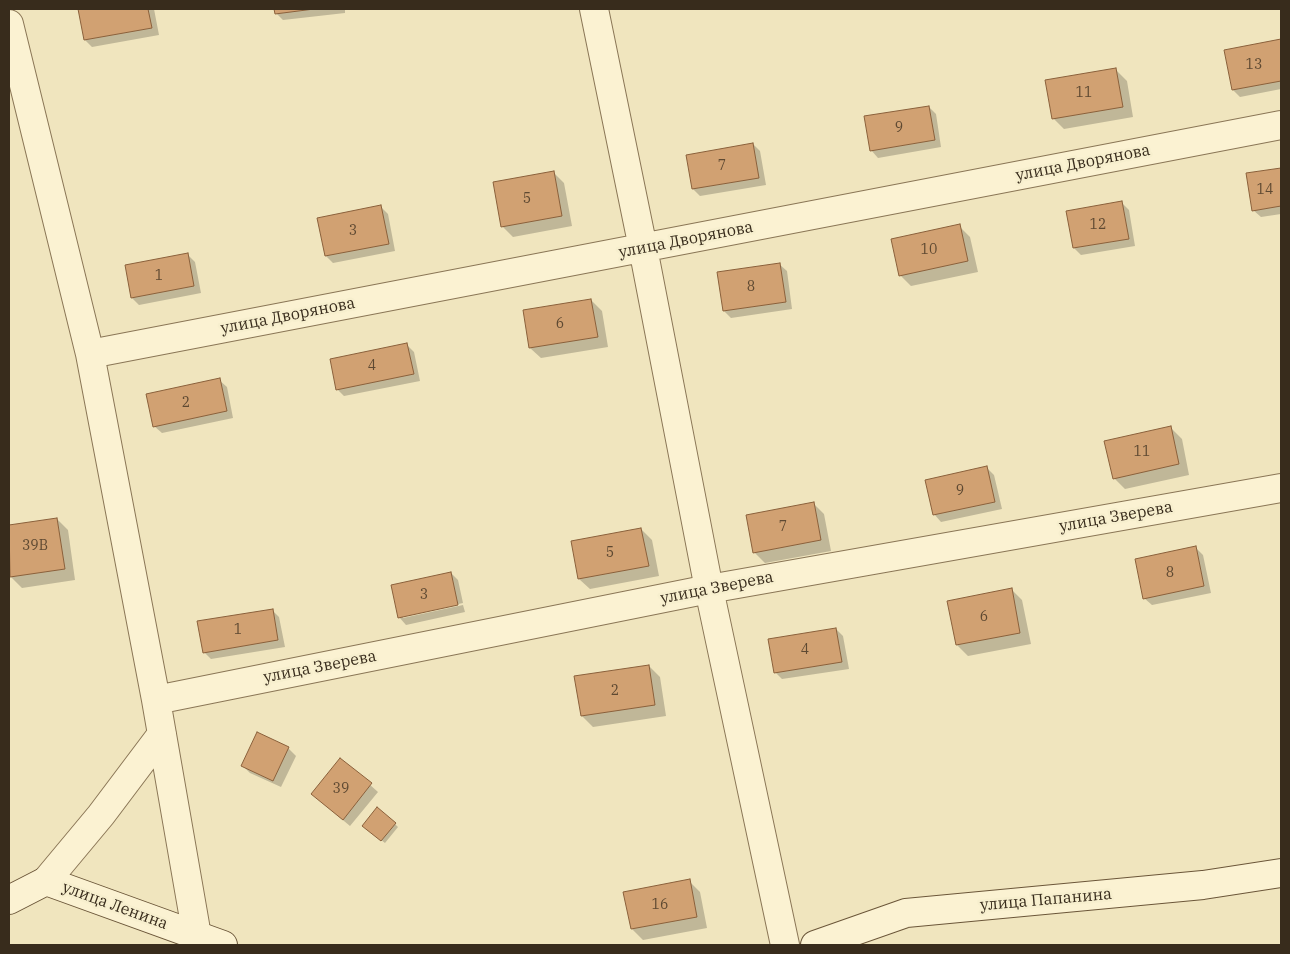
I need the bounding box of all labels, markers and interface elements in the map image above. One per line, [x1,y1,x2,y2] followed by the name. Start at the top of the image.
[1246,57,1262,73] house number: 13
[1076,85,1092,101] house number: 11
[895,120,903,136] house number: 9
[1014,141,1152,185] street label: улица Дворянова
[718,158,726,174] house number: 7
[1257,182,1273,198] house number: 14
[523,191,531,207] house number: 5
[1090,217,1106,233] house number: 12
[617,218,755,262] street label: улица Дворянова
[349,223,357,239] house number: 3
[921,242,937,258] house number: 10
[155,268,163,284] house number: 1
[747,279,755,295] house number: 8
[219,294,357,338] street label: улица Дворянова
[556,316,564,332] house number: 6
[368,358,376,374] house number: 4
[182,395,190,411] house number: 2
[1134,444,1150,460] house number: 11
[956,483,964,499] house number: 9
[1058,498,1174,536] street label: улица Зверева
[779,519,787,535] house number: 7
[22,538,48,554] house number: 39В
[606,545,614,561] house number: 5
[1166,565,1174,581] house number: 8
[659,568,775,608] street label: улица Зверева
[420,587,428,603] house number: 3
[980,609,988,625] house number: 6
[234,622,242,638] house number: 1
[801,642,809,658] house number: 4
[262,647,378,687] street label: улица Зверева
[611,683,619,699] house number: 2
[333,781,349,797] house number: 39
[60,878,170,934] street label: улица Ленина
[979,885,1113,915] street label: улица Папанина
[652,897,668,913] house number: 16

